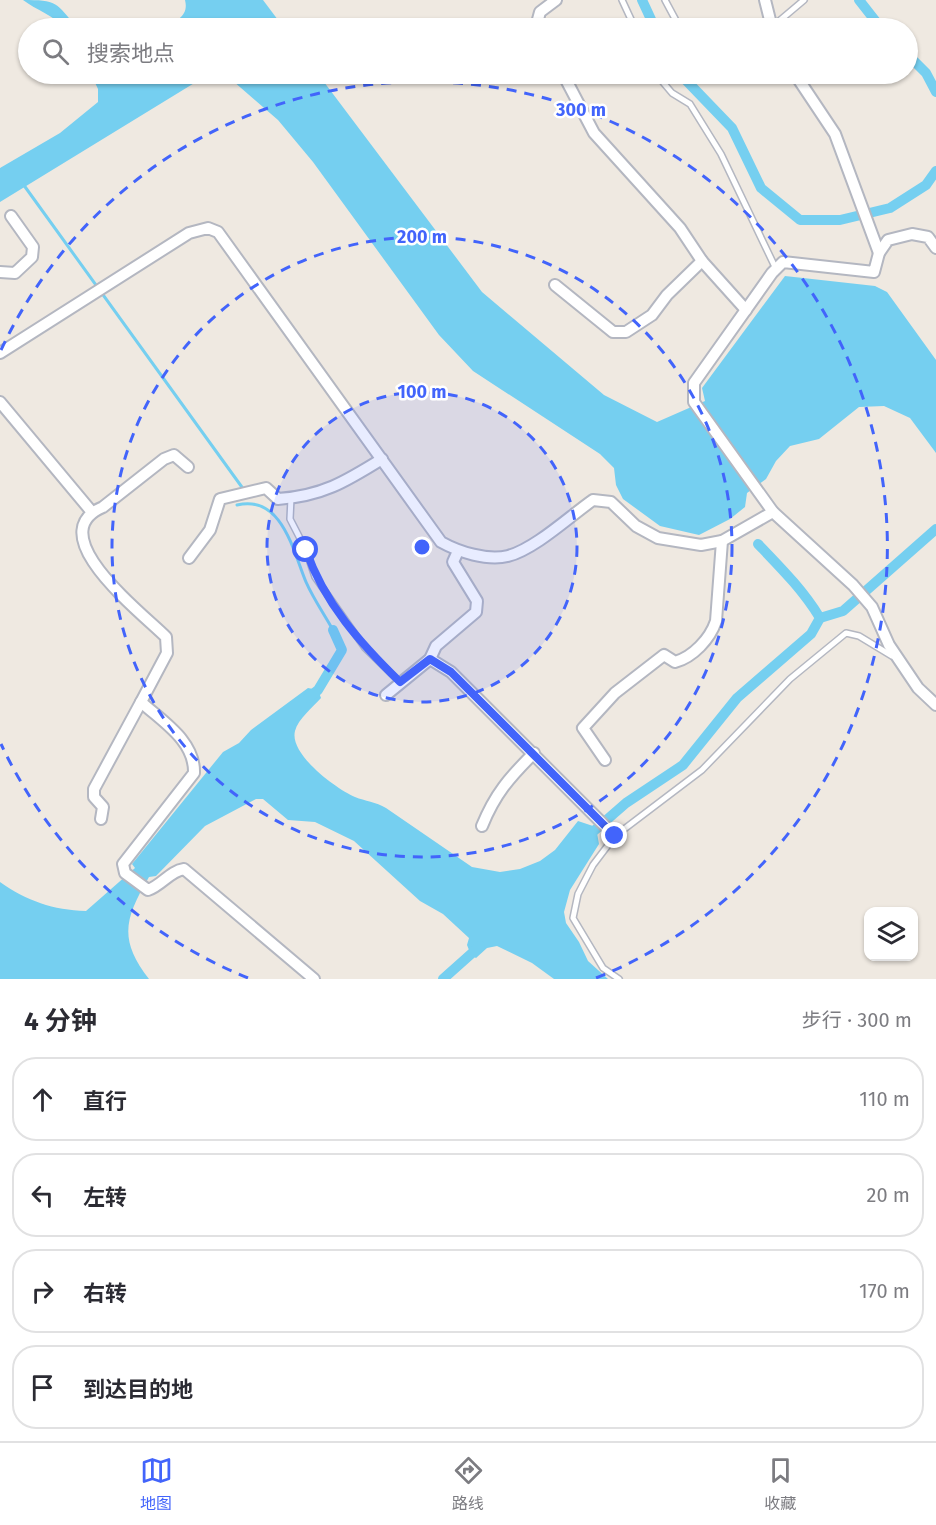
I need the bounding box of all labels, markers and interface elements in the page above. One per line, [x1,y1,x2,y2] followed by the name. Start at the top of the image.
[18,18,918,84] search box
[39,35,72,68] icon: search
[87,40,175,67] text: 搜索地点
[555,99,606,121] text: 300 m
[397,226,447,248] text: 200 m
[398,381,446,403] text: 100 m
[292,536,318,562] route start
[412,537,432,557] centre of rings
[601,822,627,848] route end
[864,907,918,961] map controls
[864,907,918,961] button: layers
[24,1006,97,1037] text: 4 分钟
[802,1008,912,1032] text: 步行 · 300 m
[26,1083,59,1116] icon: ahead
[859,1087,910,1111] text: 110 m
[83,1088,127,1115] text: 直行
[26,1179,59,1212] icon: left
[867,1183,910,1207] text: 20 m
[83,1184,127,1211] text: 左转
[26,1275,59,1308] icon: right
[859,1279,910,1303] text: 170 m
[83,1280,127,1307] text: 右转
[26,1371,59,1404] icon: arrive
[83,1376,193,1403] text: 到达目的地
[140,1454,173,1514] tab: 地图
[452,1454,485,1514] tab: 路线
[764,1454,797,1514] tab: 收藏

